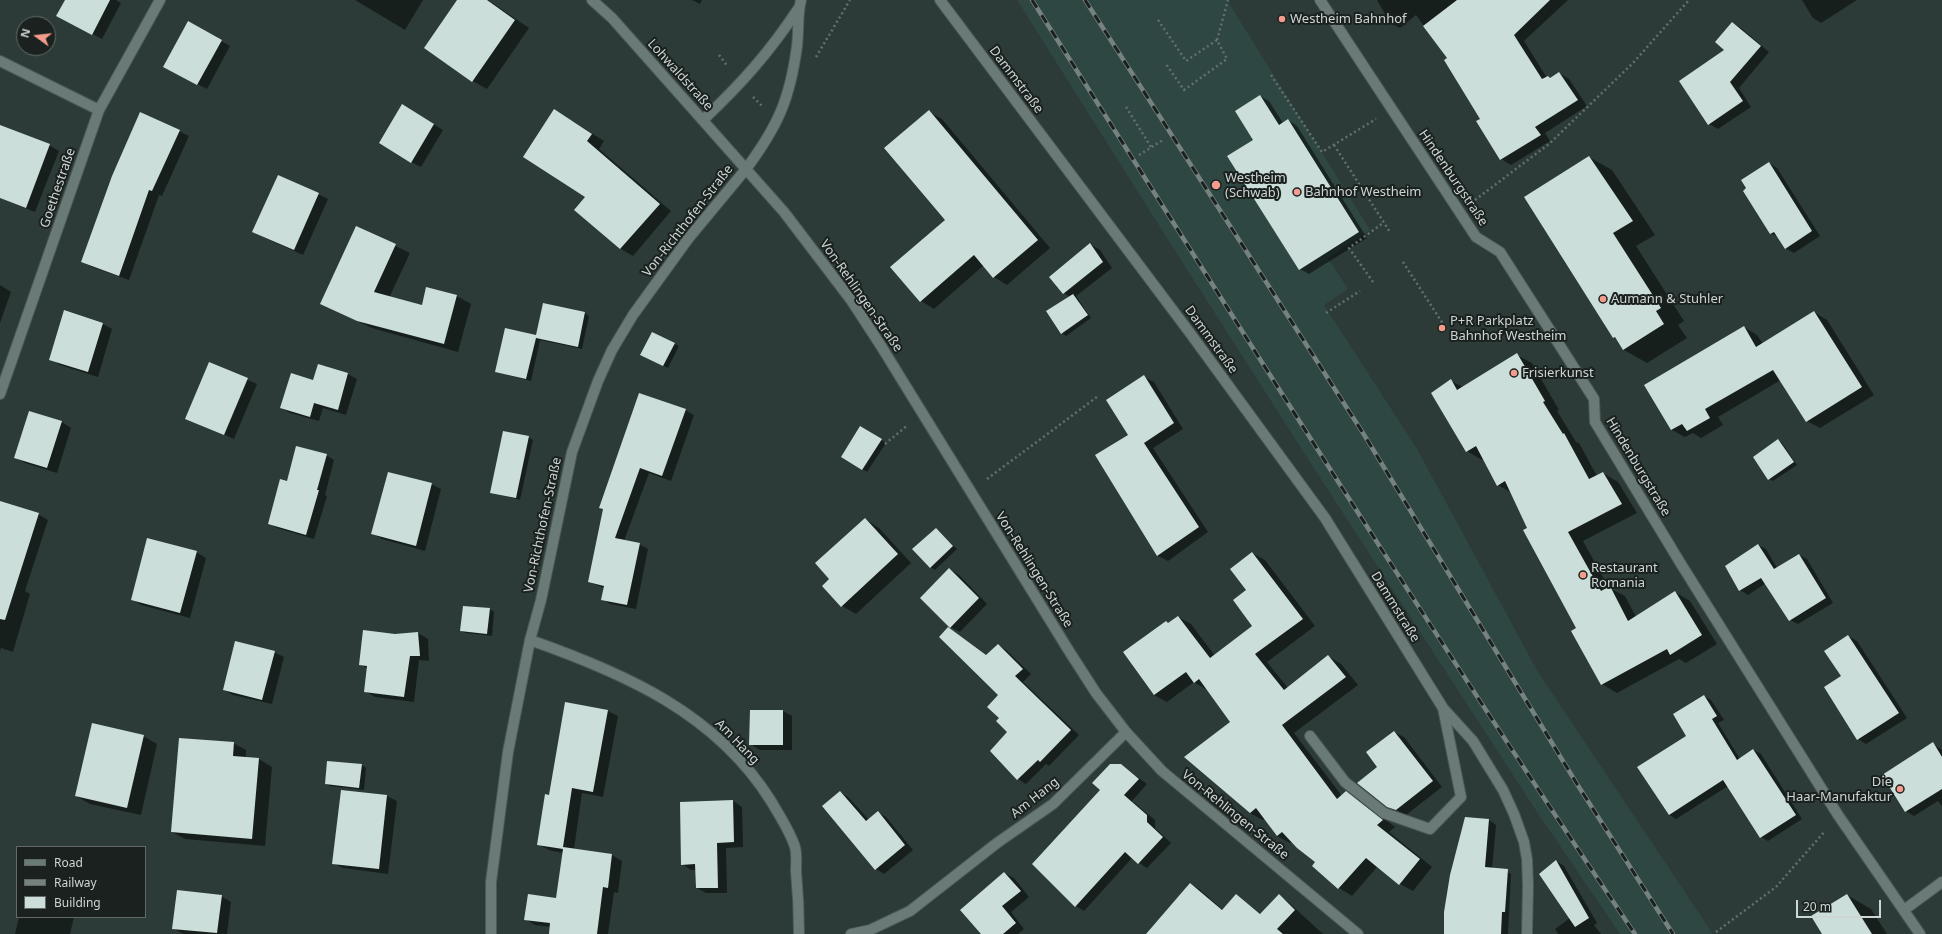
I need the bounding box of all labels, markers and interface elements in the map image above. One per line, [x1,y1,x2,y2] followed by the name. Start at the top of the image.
[1290,11,1407,27] place label: Westheim Bahnhof
[1277,14,1287,24] marker: Westheim Bahnhof
[16,16,56,56] north arrow
[16,27,33,39] text: N
[644,36,716,114] street label: Lohwaldstraße
[986,43,1046,117] street label: Dammstraße
[1415,127,1491,229] street label: Hindenburgstraße
[37,146,79,230] street label: Goethestraße
[639,162,737,280] street label: Von-Richthofen-Straße
[1225,170,1286,201] place label: Westheim (Schwab)
[1210,179,1222,191] marker: Westheim (Schwab)
[1305,184,1422,200] place label: Bahnhof Westheim
[1292,187,1302,197] marker: Bahnhof Westheim
[816,237,906,355] street label: Von-Rehlingen-Straße
[1611,291,1723,307] place label: Aumann & Stuhler
[1598,294,1608,304] marker: Aumann & Stuhler
[1181,303,1241,377] street label: Dammstraße
[1450,313,1567,344] place label: P+R Parkplatz Bahnhof Westheim
[1437,323,1447,333] marker: P+R Parkplatz Bahnhof Westheim
[1522,365,1594,381] place label: Frisierkunst
[1509,368,1519,378] marker: Frisierkunst
[1602,415,1674,519] street label: Hindenburgstraße
[521,456,565,594] street label: Von-Richthofen-Straße
[992,509,1076,631] street label: Von-Rehlingen-Straße
[1591,560,1658,591] place label: Restaurant Romania
[1367,569,1423,645] street label: Dammstraße
[1578,570,1588,580] marker: Restaurant Romania
[712,716,762,768] street label: Am Hang
[1178,767,1292,863] street label: Von-Rehlingen-Straße
[1008,774,1062,822] street label: Am Hang
[1786,774,1892,805] place label: Die Haar-Manufaktur
[1895,784,1905,794] marker: Die Haar-Manufaktur
[16,846,146,918] legend
[54,854,83,871] text: Road
[54,874,97,891] text: Railway
[1798,892,1883,918] scale bar
[54,894,101,911] text: Building
[1803,898,1831,915] text: 20 m

